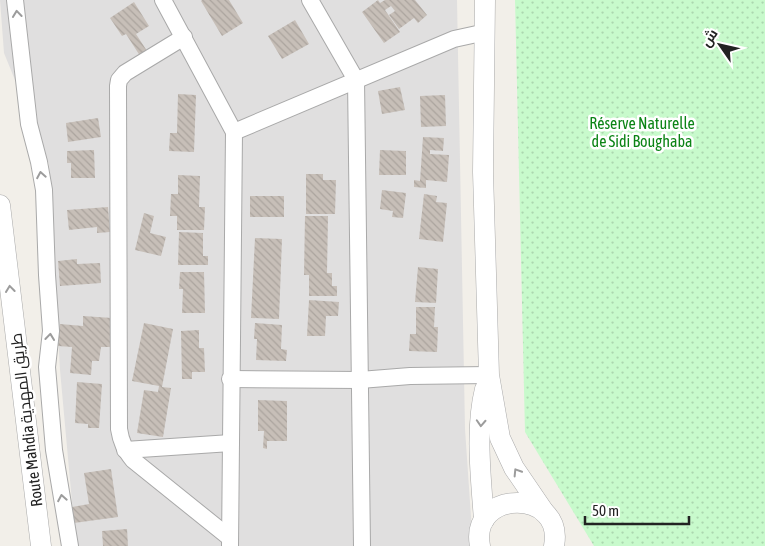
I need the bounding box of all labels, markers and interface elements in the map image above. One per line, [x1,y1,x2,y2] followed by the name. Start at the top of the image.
[12,10,23,18] one-way arrow
[695,20,745,70] north arrow
[698,26,722,50] text: ش
[589,114,695,151] park label: Réserve Naturelle de Sidi Boughaba
[36,170,47,179] one-way arrow
[5,285,16,293] one-way arrow
[6,332,48,508] street label: Route Mahdia طريق المهدية
[44,332,55,340] one-way arrow
[475,419,486,427] one-way arrow
[514,468,523,477] one-way arrow
[58,494,68,502] one-way arrow
[585,494,689,526] scale bar
[592,502,619,519] text: 50 m

